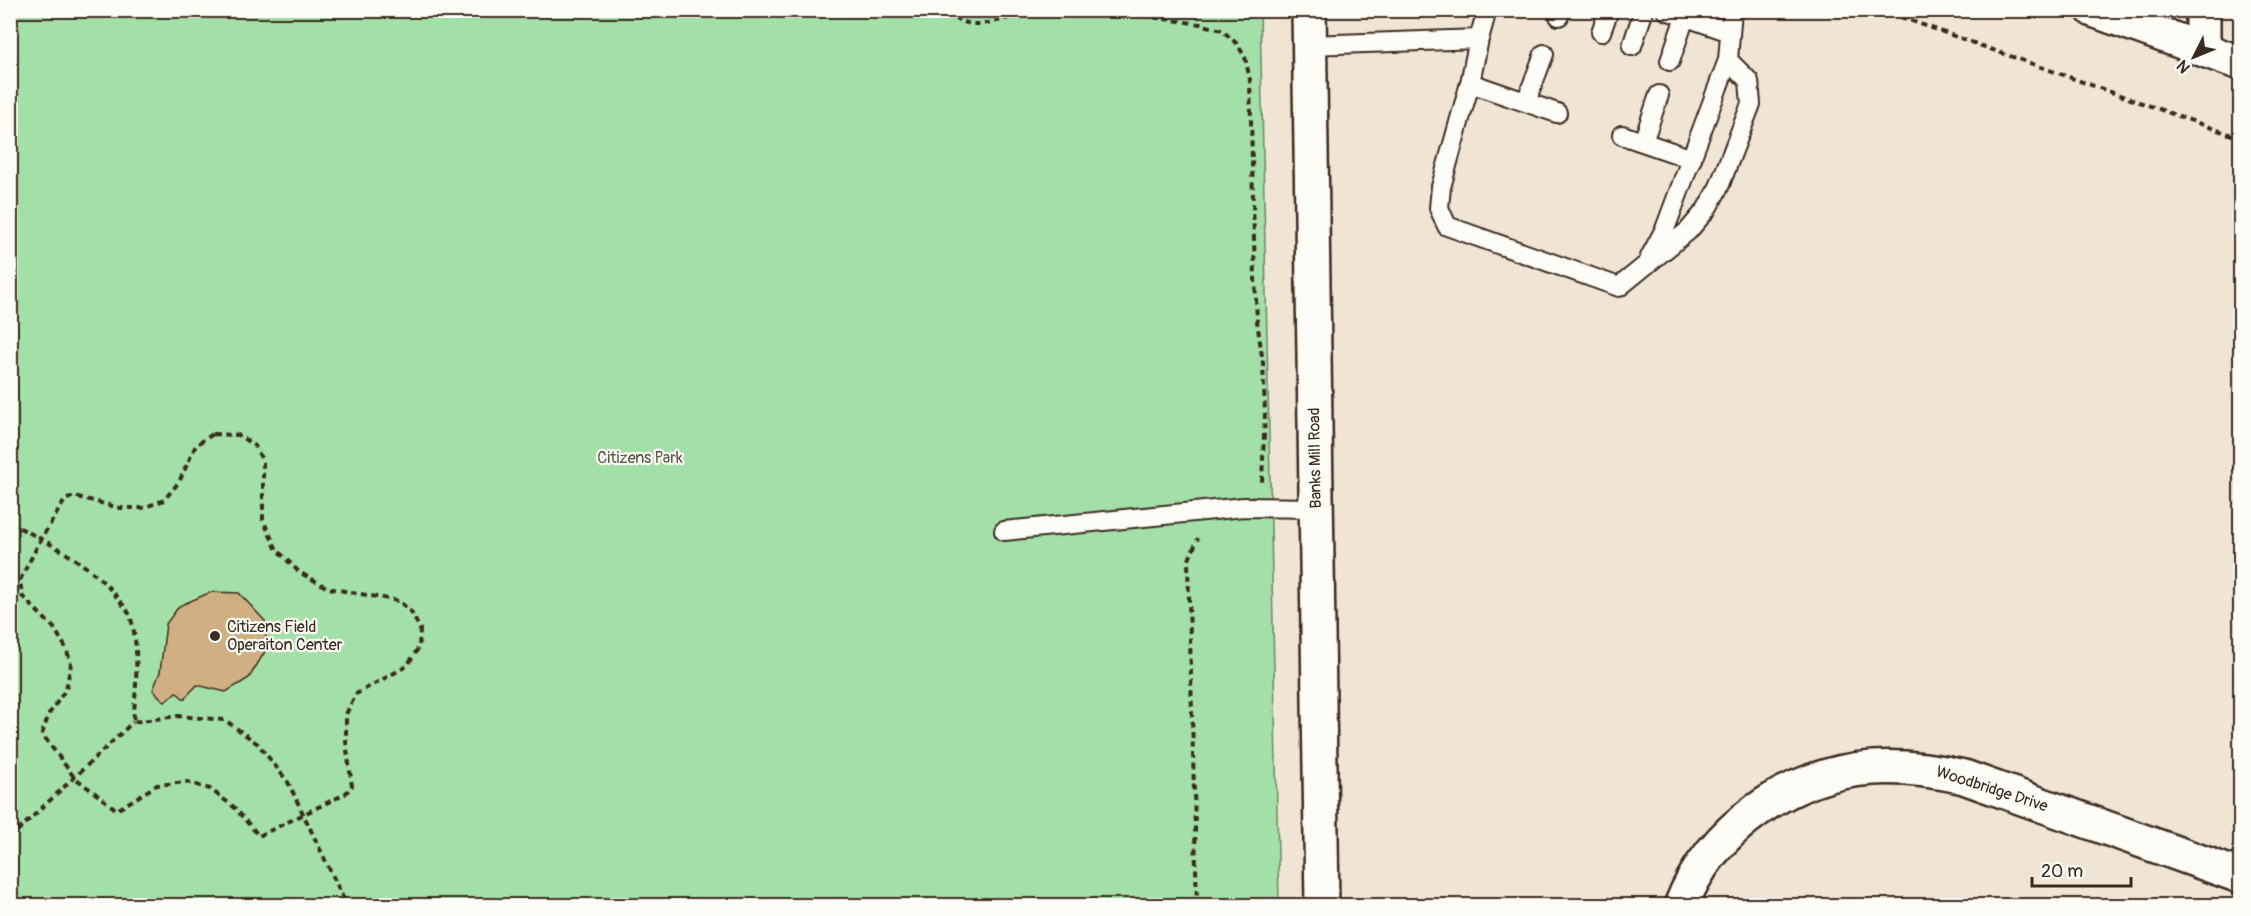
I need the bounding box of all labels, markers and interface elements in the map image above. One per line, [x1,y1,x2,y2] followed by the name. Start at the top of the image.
[2164,27,2224,87] north arrow
[2173,56,2195,77] text: N
[1304,407,1326,509] street label: Banks Mill Road
[597,448,683,468] park label: Citizens Park
[227,617,343,655] place label: Citizens Field Operaiton Center
[208,629,222,643] marker: Citizens Field Operaiton Center
[1934,762,2051,817] street label: Woodbridge Drive
[2032,850,2131,888] scale bar
[2041,860,2083,883] text: 20 m

